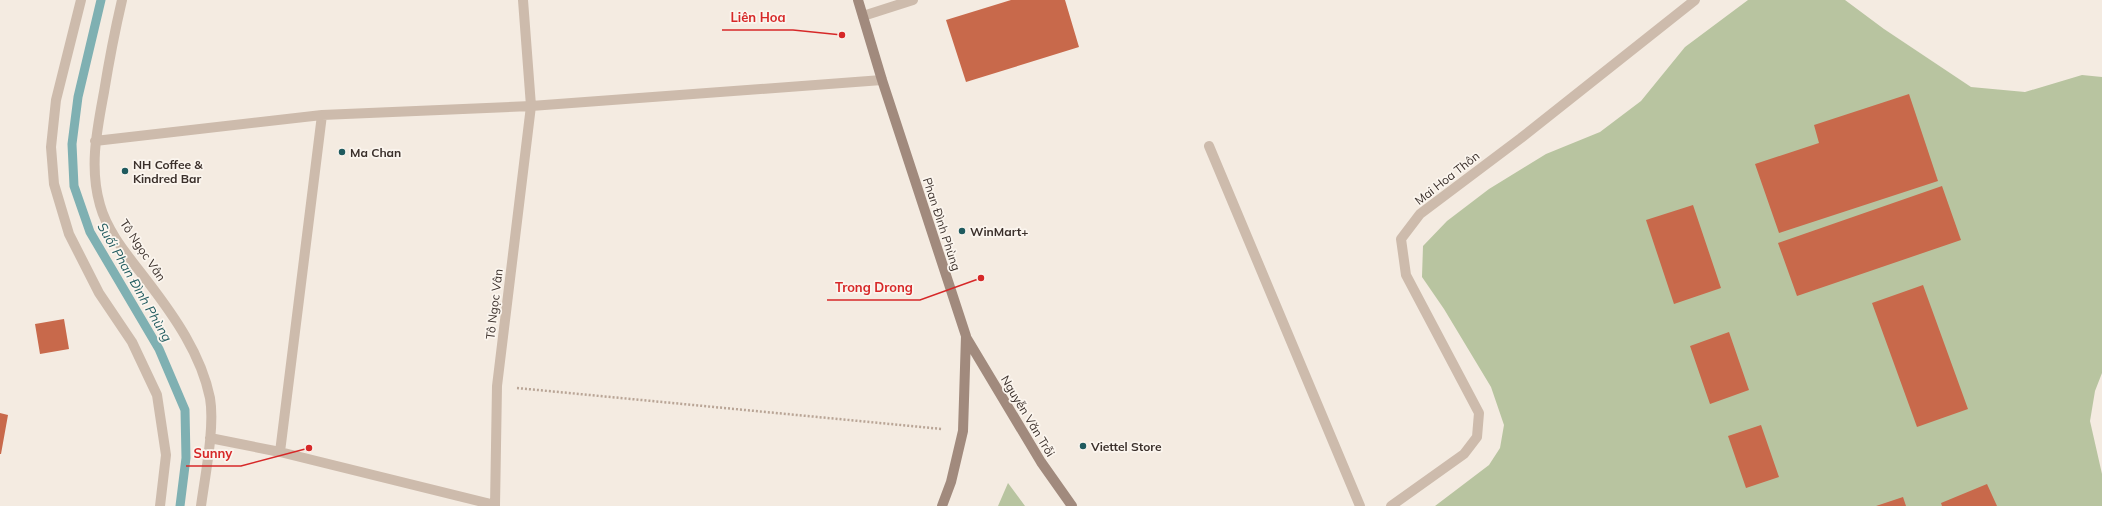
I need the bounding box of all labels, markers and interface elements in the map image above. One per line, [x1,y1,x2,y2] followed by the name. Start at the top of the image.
[722,5,793,30] callout: Liên Hoa
[730,9,786,25] text: Liên Hoa
[350,145,401,160] place label: Ma Chan
[337,147,347,157] marker: Ma Chan
[1412,148,1482,208] street label: Mai Hoa Thôn
[133,157,203,186] place label: NH Coffee & Kindred Bar
[120,166,130,176] marker: NH Coffee & Kindred Bar
[920,175,964,273] street label: Phan Đình Phùng
[117,216,169,284] street label: Tô Ngọc Vân
[94,220,176,345] water label: Suối Phan Đình Phùng
[970,224,1029,239] place label: WinMart+
[957,226,967,236] marker: WinMart+
[482,268,506,340] street label: Tô Ngọc Vân
[827,275,920,300] callout: Trong Drong
[835,279,913,295] text: Trong Drong
[998,373,1058,459] street label: Nguyễn Văn Trỗi
[1090,439,1162,454] place label: Viettel Store
[186,441,241,466] callout: Sunny
[1078,441,1088,451] marker: Viettel Store
[194,445,233,462] text: Sunny

